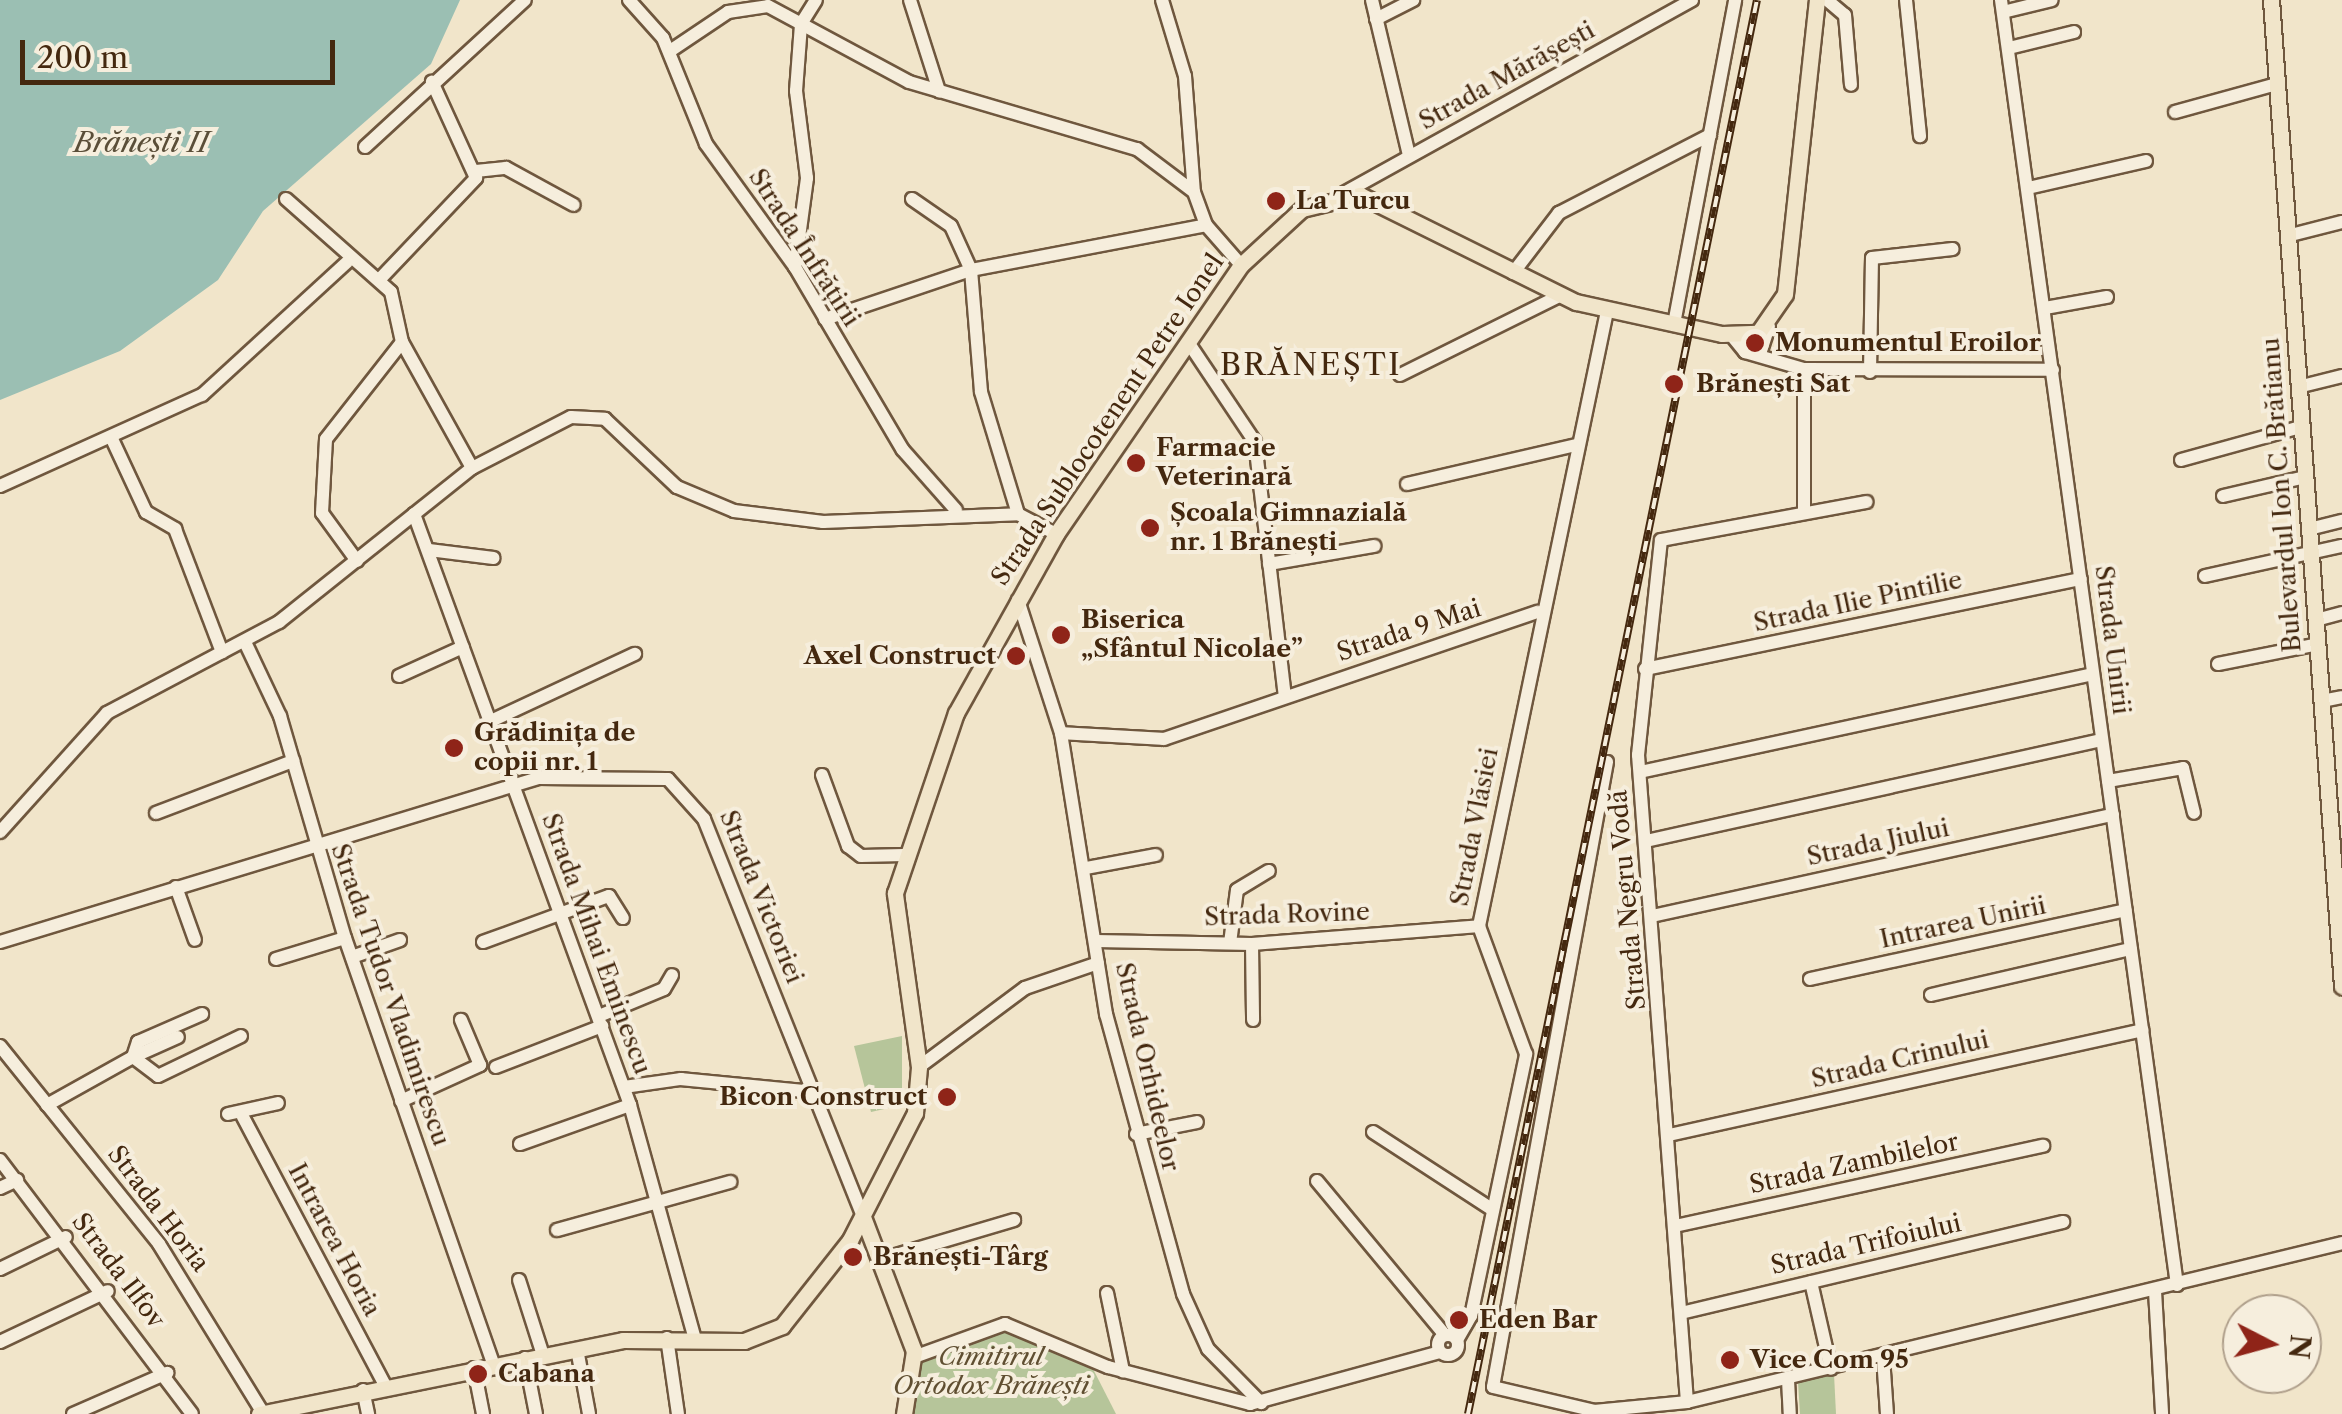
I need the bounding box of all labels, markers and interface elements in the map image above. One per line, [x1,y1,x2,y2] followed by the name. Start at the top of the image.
[1414,15,1600,137] street label: Strada Mărășești
[25,20,340,82] scale bar
[37,39,128,76] text: 200 m
[74,125,208,159] water label: Brănești II
[742,163,866,333] street label: Strada Înfrățirii
[1296,186,1411,216] place label: La Turcu
[1265,190,1287,212] marker: La Turcu
[986,248,1230,592] street label: Strada Sublocotenent Petre Ionel
[1775,328,2041,358] place label: Monumentul Eroilor
[1744,332,1766,354] marker: Monumentul Eroilor
[2256,337,2308,653] street label: Bulevardul Ion C. Brătianu
[1220,347,1402,383] district label: BRĂNEȘTI
[1696,369,1850,399] place label: Brănești Sat
[1661,371,1687,397] marker: Brănești Sat
[1156,434,1292,493] place label: Farmacie Veterinară
[1125,452,1147,474] marker: Farmacie Veterinară
[1170,499,1407,558] place label: Școala Gimnazială nr. 1 Brănești
[1139,517,1161,539] marker: Școala Gimnazială nr. 1 Brănești
[2088,564,2136,716] street label: Strada Unirii
[1751,565,1965,639] street label: Strada Ilie Pintilie
[1333,594,1485,668] street label: Strada 9 Mai
[1081,606,1303,665] place label: Biserica „Sfântul Nicolae”
[1050,624,1072,646] marker: Biserica „Sfântul Nicolae”
[804,641,996,671] place label: Axel Construct
[1005,645,1027,667] marker: Axel Construct
[474,719,636,778] place label: Grădinița de copii nr. 1
[443,737,465,759] marker: Grădinița de copii nr. 1
[1445,745,1505,909] street label: Strada Vlăsiei
[1603,788,1653,1012] street label: Strada Negru Vodă
[712,806,810,988] street label: Strada Victoriei
[535,809,657,1079] street label: Strada Mihai Eminescu
[1804,813,1952,873] street label: Strada Jiului
[324,839,456,1151] street label: Strada Tudor Vladimirescu
[1877,891,2049,955] street label: Intrarea Unirii
[1204,897,1370,933] street label: Strada Rovine
[1108,960,1186,1174] street label: Strada Orhideelor
[1808,1025,1992,1095] street label: Strada Crinului
[719,1082,927,1112] place label: Bicon Construct
[936,1086,958,1108] marker: Bicon Construct
[1747,1127,1961,1201] street label: Strada Zambilelor
[101,1140,215,1278] street label: Strada Horia
[281,1158,387,1322] street label: Intrarea Horia
[65,1208,171,1334] street label: Strada Ilfov
[1768,1208,1964,1282] street label: Strada Trifoiului
[873,1242,1048,1272] place label: Brănești-Târg
[842,1246,864,1268] marker: Brănești-Târg
[2222,1294,2322,1394] north arrow
[1479,1305,1597,1335] place label: Eden Bar
[1448,1309,1470,1331] marker: Eden Bar
[2282,1333,2318,1361] text: N
[893,1343,1089,1402] park label: Cimitirul Ortodox Brănești
[1750,1345,1909,1375] place label: Vice Com 95
[1719,1349,1741,1371] marker: Vice Com 95
[498,1359,595,1389] place label: Cabana
[467,1363,489,1385] marker: Cabana

